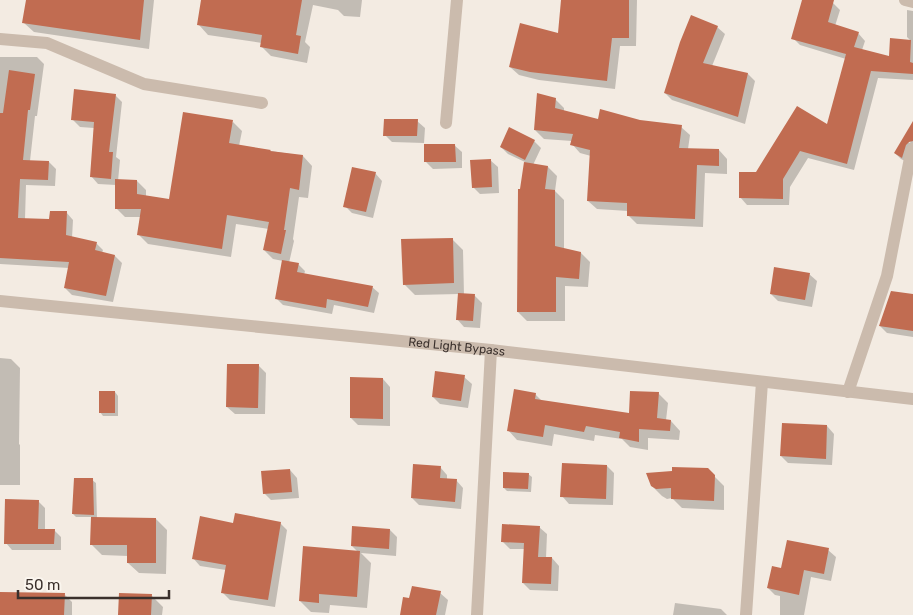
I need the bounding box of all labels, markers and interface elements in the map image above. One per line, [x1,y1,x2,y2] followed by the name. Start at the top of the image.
[408,335,506,359] street label: Red Light Bypass
[18,568,169,600] scale bar
[25,576,60,594] text: 50 m

